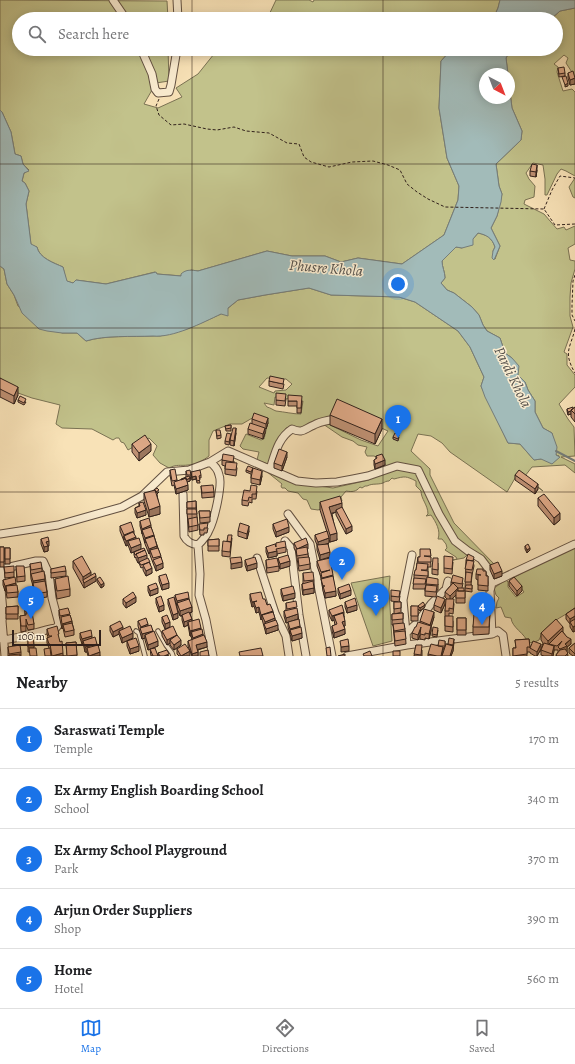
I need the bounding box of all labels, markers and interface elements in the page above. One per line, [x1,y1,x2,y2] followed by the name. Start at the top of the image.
[12,12,563,56] search box
[26,23,48,45] icon: search
[58,24,129,44] text: Search here
[479,68,515,104] north arrow
[288,255,364,281] water label: Phusre Khola
[388,274,408,294] your location
[490,343,536,411] water label: Pardi Khola
[385,405,411,438] pin: 1
[329,547,355,580] pin: 2
[363,583,389,616] pin: 3
[18,586,44,619] pin: 5
[469,592,495,625] pin: 4
[12,628,101,647] scale bar
[18,629,45,644] text: 100 m
[16,671,67,694] text: Nearby
[515,674,559,691] text: 5 results
[54,720,165,740] text: Saraswati Temple
[27,730,31,747] text: 1
[529,730,559,747] text: 170 m
[54,740,93,757] text: Temple
[54,780,263,800] text: Ex Army English Boarding School
[26,790,32,807] text: 2
[527,790,559,807] text: 340 m
[54,800,89,817] text: School
[54,840,227,860] text: Ex Army School Playground
[26,850,32,867] text: 3
[528,850,559,867] text: 370 m
[54,860,78,877] text: Park
[54,900,192,920] text: Arjun Order Suppliers
[26,910,32,927] text: 4
[527,910,559,927] text: 390 m
[54,920,81,937] text: Shop
[54,960,92,980] text: Home
[26,970,32,987] text: 5
[527,970,559,987] text: 560 m
[54,980,83,997] text: Hotel
[80,1017,102,1056] tab: Map
[262,1017,309,1056] tab: Directions
[469,1017,495,1056] tab: Saved

